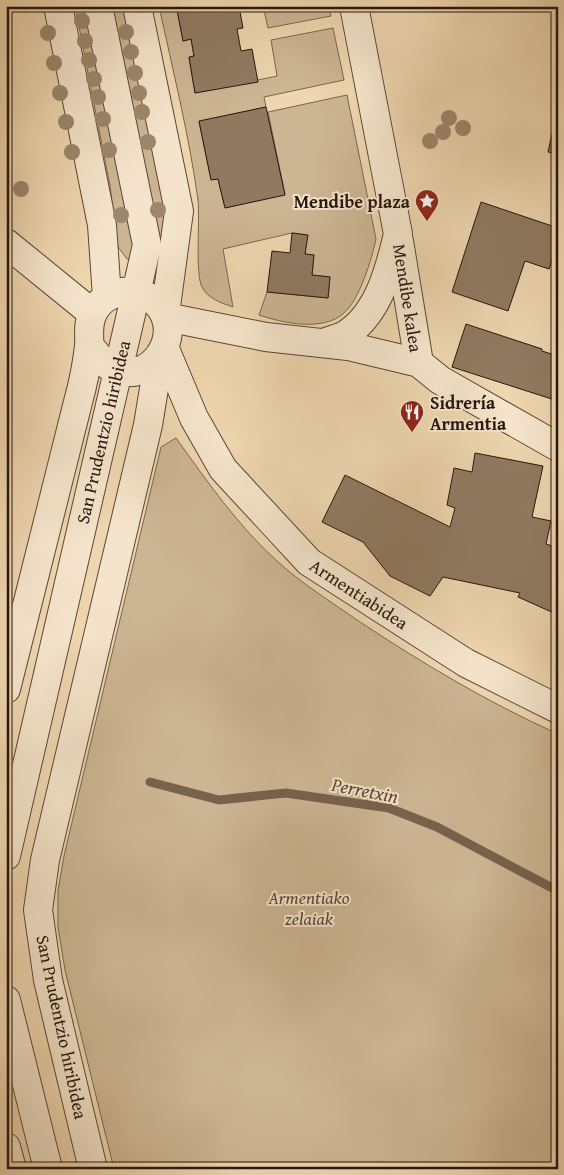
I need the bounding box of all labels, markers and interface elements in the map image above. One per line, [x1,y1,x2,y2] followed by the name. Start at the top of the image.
[294,188,411,215] place label: Mendibe plaza
[414,188,440,222] place icon: Mendibe plaza
[386,242,430,355] street label: Mendibe kalea
[69,337,137,526] street label: San Prudentzio hiribidea
[430,389,507,437] place label: Sidrería Armentia
[399,399,425,433] restaurant icon: Sidrería Armentia
[304,552,414,636] street label: Armentiabidea
[328,770,401,810] water label: Perretxin
[267,884,350,932] park label: Armentiako zelaiak
[29,933,95,1122] street label: San Prudentzio hiribidea

